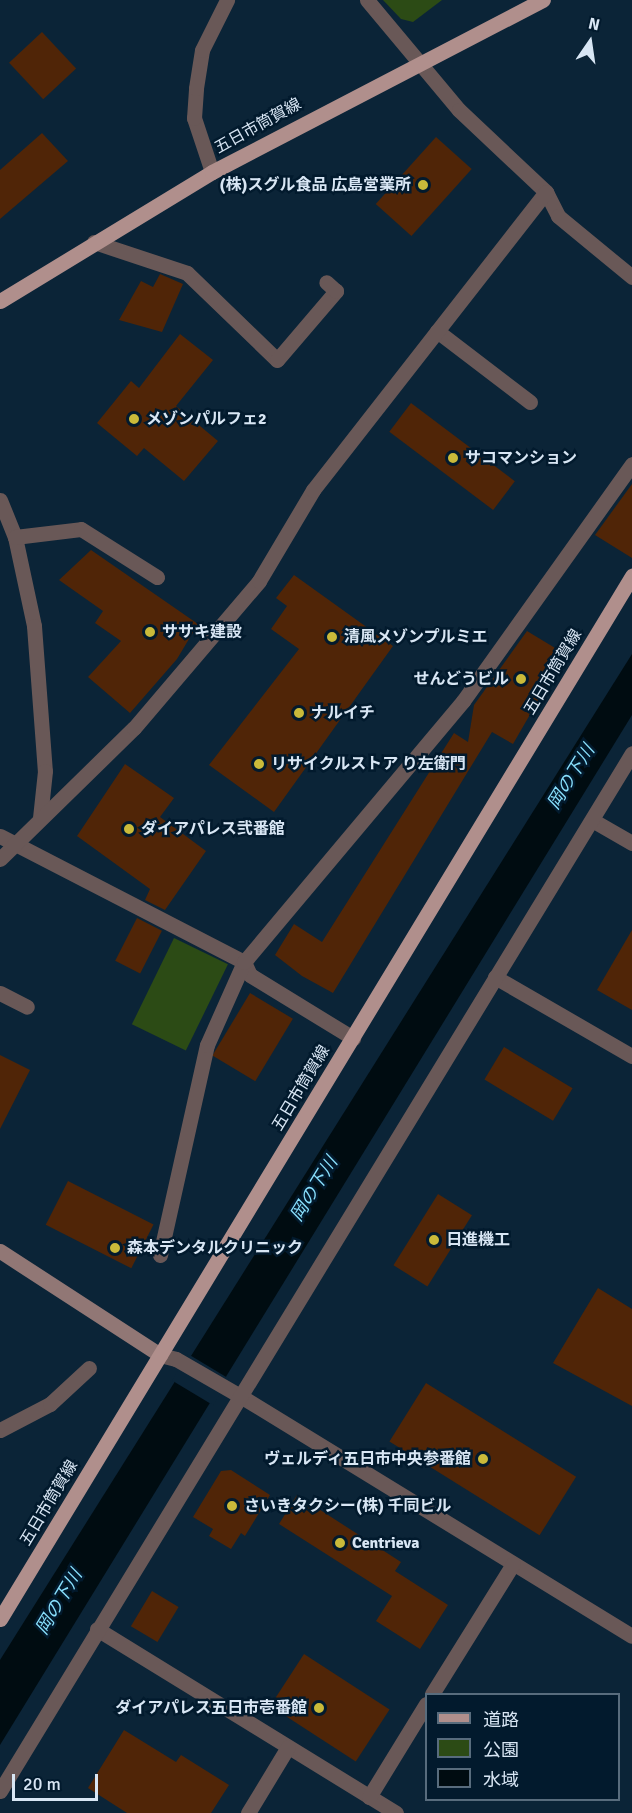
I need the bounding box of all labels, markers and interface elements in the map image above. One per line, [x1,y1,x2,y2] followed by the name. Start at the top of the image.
[560,12,620,72] north arrow
[586,13,602,35] text: N
[211,94,305,158] street label: 五日市筒賀線
[219,175,411,195] place label: (株)スグル食品 広島営業所
[416,178,430,192] marker: (株)スグル食品 広島営業所
[146,409,267,429] place label: メゾンパルフェ2
[127,412,141,426] marker: メゾンパルフェ2
[465,448,577,468] place label: サコマンション
[446,451,460,465] marker: サコマンション
[162,622,242,642] place label: ササキ建設
[143,625,157,639] marker: ササキ建設
[520,626,586,718] street label: 五日市筒賀線
[344,627,488,647] place label: 清風メゾンプルミエ
[325,630,339,644] marker: 清風メゾンプルミエ
[413,669,509,689] place label: せんどうビル
[514,672,528,686] marker: せんどうビル
[311,703,375,723] place label: ナルイチ
[292,706,306,720] marker: ナルイチ
[543,741,599,813] water label: 岡の下川
[271,754,467,774] place label: リサイクルストア り左衛門
[252,757,266,771] marker: リサイクルストア り左衛門
[141,819,285,839] place label: ダイアパレス弐番館
[122,822,136,836] marker: ダイアパレス弐番館
[268,1042,334,1134] street label: 五日市筒賀線
[286,1153,342,1225] water label: 岡の下川
[446,1230,510,1250] place label: 日進機工
[427,1233,441,1247] marker: 日進機工
[127,1238,303,1258] place label: 森本デンタルクリニック
[108,1241,122,1255] marker: 森本デンタルクリニック
[263,1449,471,1469] place label: ヴェルディ五日市中央参番館
[476,1452,490,1466] marker: ヴェルディ五日市中央参番館
[16,1457,82,1549] street label: 五日市筒賀線
[244,1496,452,1516] place label: さいきタクシー(株) 千同ビル
[225,1499,239,1513] marker: さいきタクシー(株) 千同ビル
[352,1533,419,1553] place label: Centrieva
[333,1536,347,1550] marker: Centrieva
[31,1566,87,1638] water label: 岡の下川
[425,1693,620,1801] legend
[115,1698,307,1718] place label: ダイアパレス五日市壱番館
[312,1701,326,1715] marker: ダイアパレス五日市壱番館
[483,1709,519,1731] text: 道路
[483,1739,519,1761] text: 公園
[15,1762,100,1800] scale bar
[483,1769,519,1791] text: 水域
[23,1773,61,1795] text: 20 m

